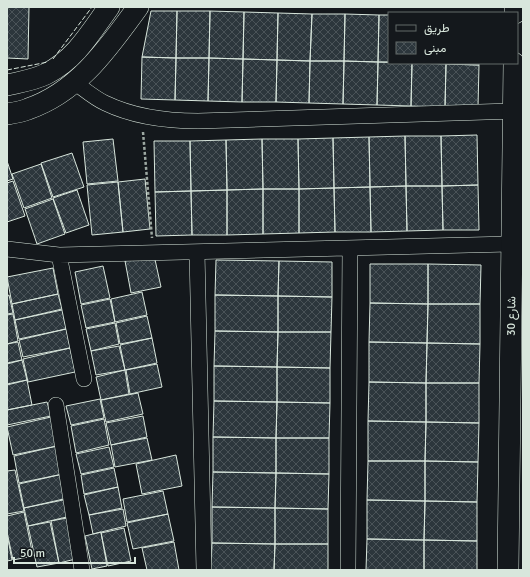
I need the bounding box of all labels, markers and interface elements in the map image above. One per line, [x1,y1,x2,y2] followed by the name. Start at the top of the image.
[388,12,518,64] legend
[424,21,450,36] text: طريق
[424,41,446,56] text: مبنى
[504,296,520,336] street label: شارع 30
[14,539,135,565] scale bar
[20,546,45,561] text: 50 m

